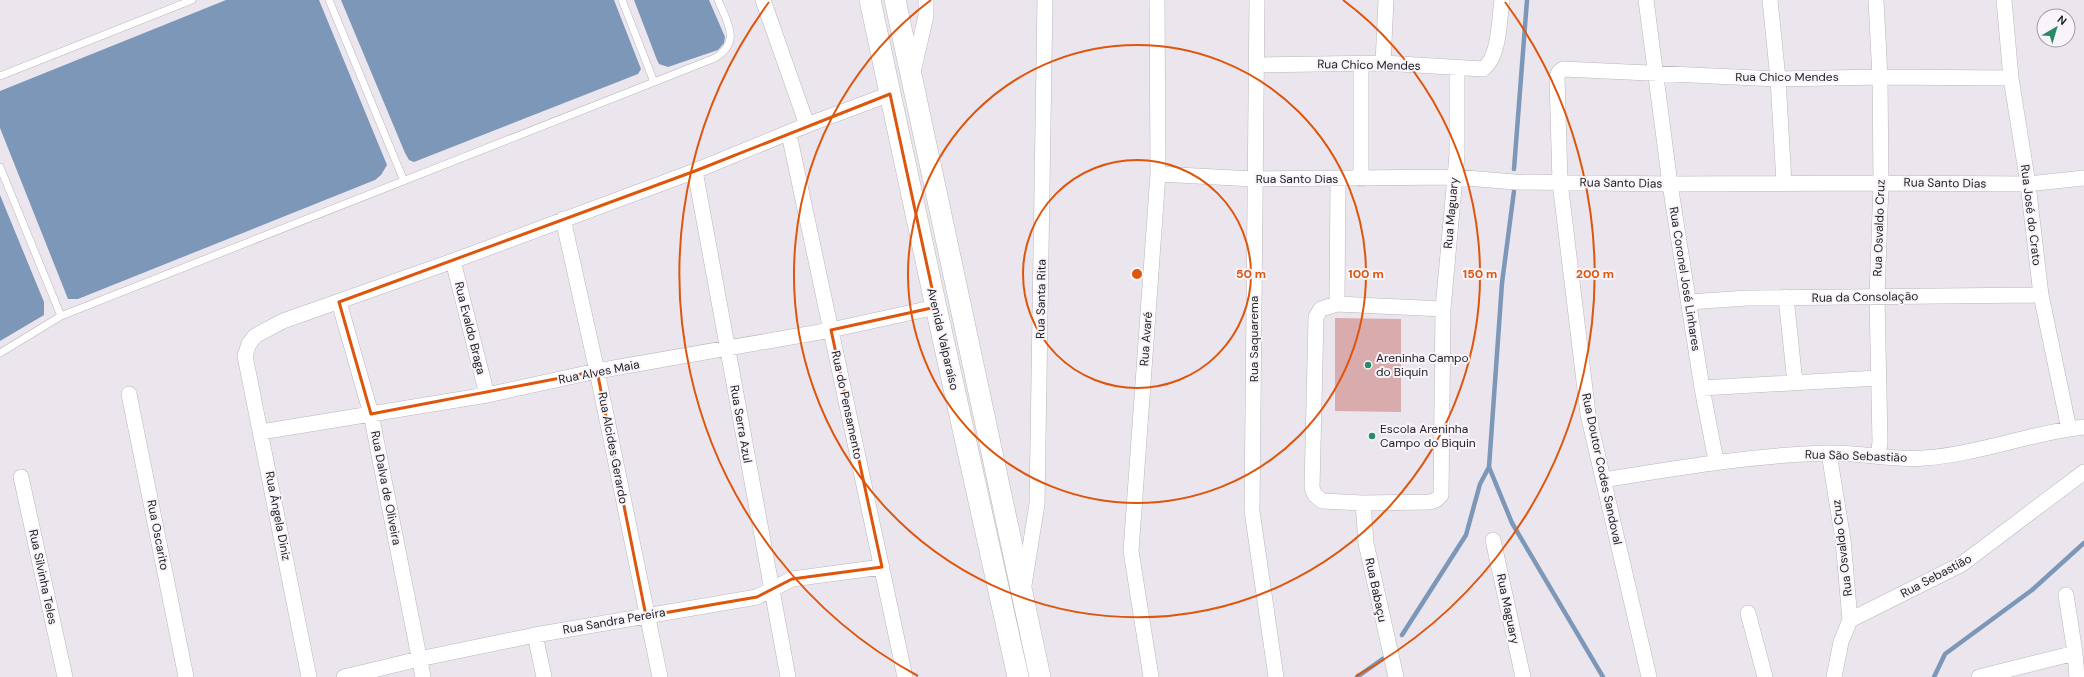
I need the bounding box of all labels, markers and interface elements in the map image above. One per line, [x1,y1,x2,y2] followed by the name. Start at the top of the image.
[2036,8,2076,48] north arrow
[2055,12,2070,28] text: N
[1317,56,1421,74] street label: Rua Chico Mendes
[1735,69,1839,85] street label: Rua Chico Mendes
[2017,164,2045,266] street label: Rua José do Crato
[1256,171,1338,187] street label: Rua Santo Dias
[1580,174,1662,192] street label: Rua Santo Dias
[1904,174,1986,192] street label: Rua Santo Dias
[1440,176,1462,249] street label: Rua Maguary
[1869,179,1889,277] street label: Rua Osvaldo Cruz
[1666,206,1704,352] street label: Rua Coronel José Linhares
[1032,259,1050,339] street label: Rua Santa Rita
[1236,266,1266,282] text: 50 m
[1348,266,1384,282] text: 100 m
[1463,266,1497,282] text: 150 m
[1576,266,1614,282] text: 200 m
[1130,267,1144,281] centre of rings
[451,280,489,376] street label: Rua Evaldo Braga
[923,286,963,392] street label: Avenida Valparaíso
[1812,288,1918,306] street label: Rua da Consolação
[1246,296,1262,382] street label: Rua Saquarema
[1136,311,1156,367] street label: Rua Avaré
[828,349,866,461] street label: Rua do Pensamento
[1376,350,1469,380] place label: Areninha Campo do Biquin
[557,356,641,388] street label: Rua Alves Maia
[1363,360,1373,370] marker: Areninha Campo do Biquin
[726,384,756,464] street label: Rua Serra Azul
[594,391,632,505] street label: Rua Alcides Gerardo
[1578,392,1626,546] street label: Rua Doutor Codes Sandoval
[1380,421,1476,451] place label: Escola Areninha Campo do Biquin
[367,430,405,546] street label: Rua Dalva de Oliveira
[1367,431,1377,441] marker: Escola Areninha Campo do Biquin
[1805,446,1907,466] street label: Rua São Sebastião
[261,470,295,562] street label: Rua Ângela Diniz
[143,498,173,572] street label: Rua Oscarito
[1828,499,1856,597] street label: Rua Osvaldo Cruz
[25,528,61,626] street label: Rua Silvinha Teles
[1898,551,1974,601] street label: Rua Sebastião
[1361,556,1391,624] street label: Rua Babaçu
[1493,572,1523,646] street label: Rua Maguary
[561,604,667,638] street label: Rua Sandra Pereira

